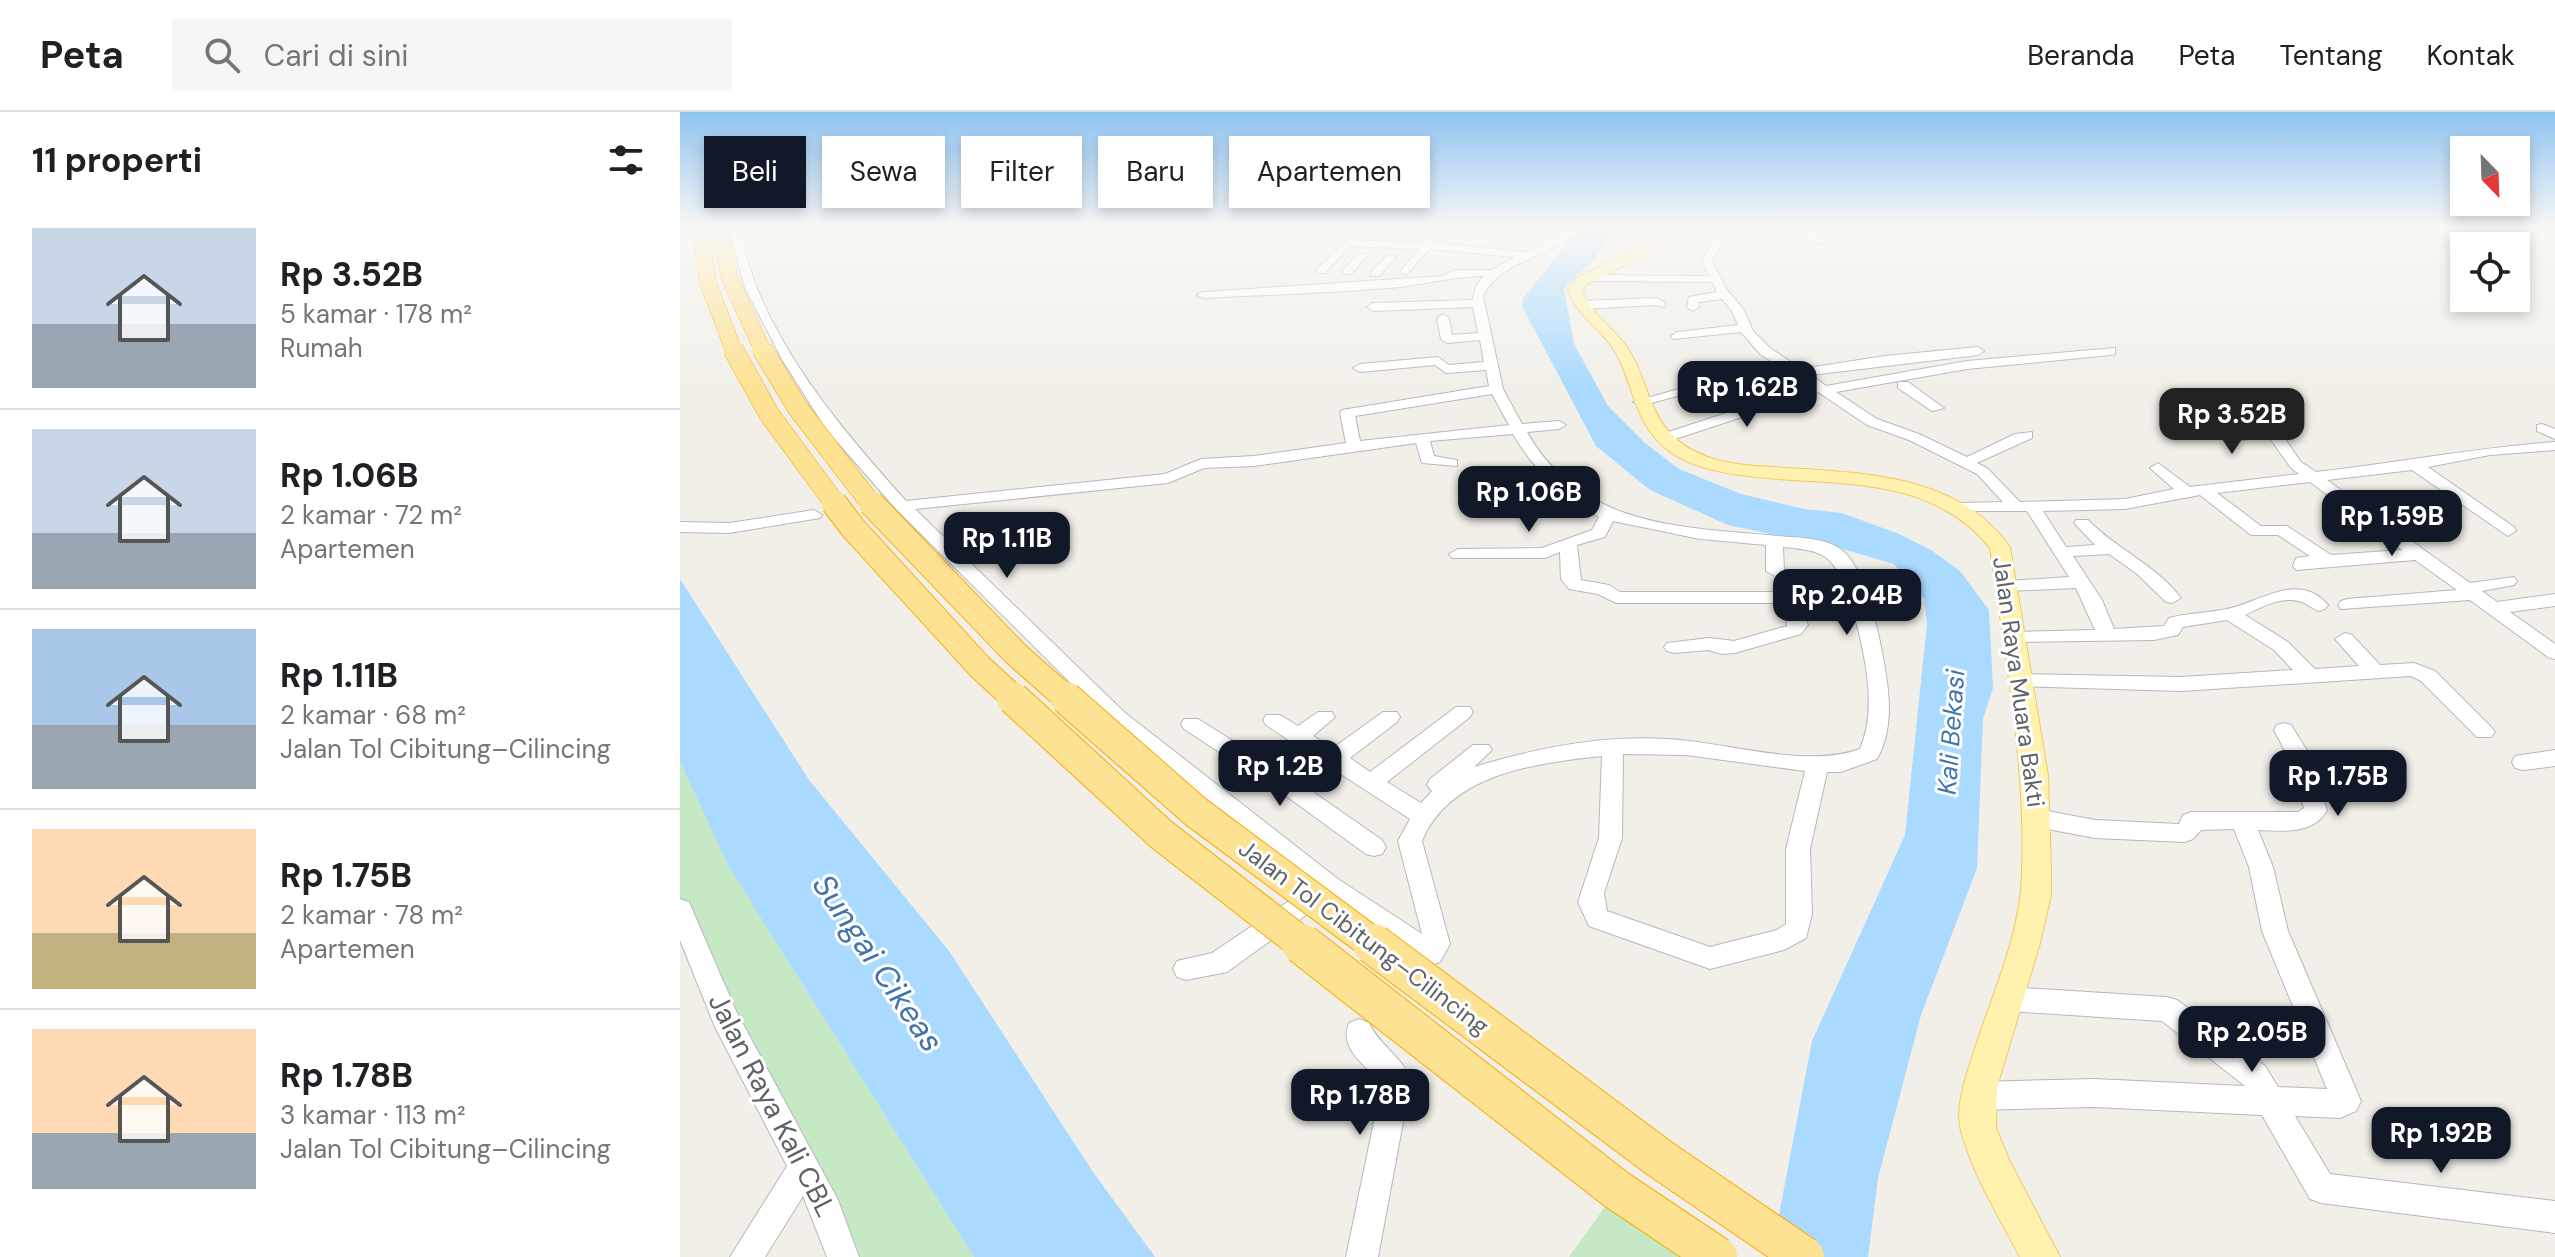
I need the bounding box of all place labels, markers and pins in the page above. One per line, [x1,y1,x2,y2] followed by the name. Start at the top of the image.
[1664,361,1830,429] pin: Rp 1.62B
[2149,388,2315,456] pin: Rp 3.52B
[1446,466,1612,534] pin: Rp 1.06B
[2309,490,2475,558] pin: Rp 1.59B
[924,512,1090,580] pin: Rp 1.11B
[1764,569,1930,637] pin: Rp 2.04B
[1206,740,1354,808] pin: Rp 1.2B
[2255,750,2421,818] pin: Rp 1.75B
[2169,1006,2335,1074] pin: Rp 2.05B
[1277,1069,1443,1137] pin: Rp 1.78B
[2358,1107,2524,1175] pin: Rp 1.92B

